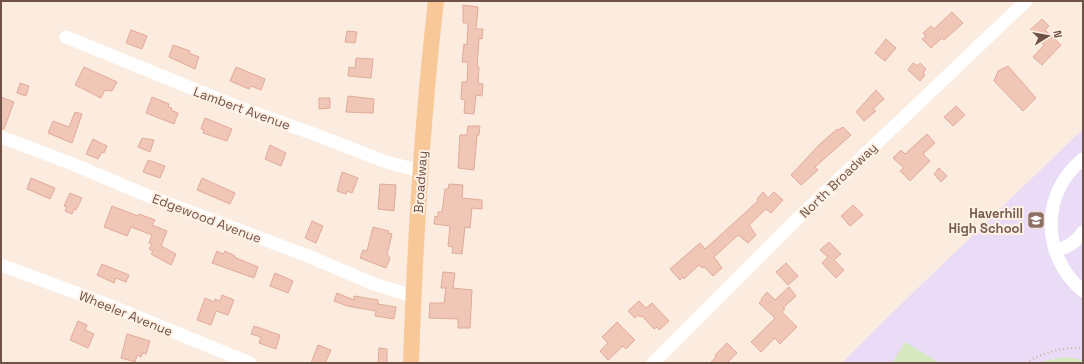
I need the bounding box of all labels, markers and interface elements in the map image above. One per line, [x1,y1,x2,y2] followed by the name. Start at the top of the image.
[1028,16,1068,56] north arrow
[1050,29,1065,39] text: N
[191,83,293,134] street label: Lambert Avenue
[796,139,881,222] street label: North Broadway
[410,150,431,214] street label: Broadway
[150,190,264,247] street label: Edgewood Avenue
[949,205,1023,237] place label: Haverhill High School
[1026,210,1046,230] school or university icon: Haverhill High School
[76,287,175,340] street label: Wheeler Avenue

